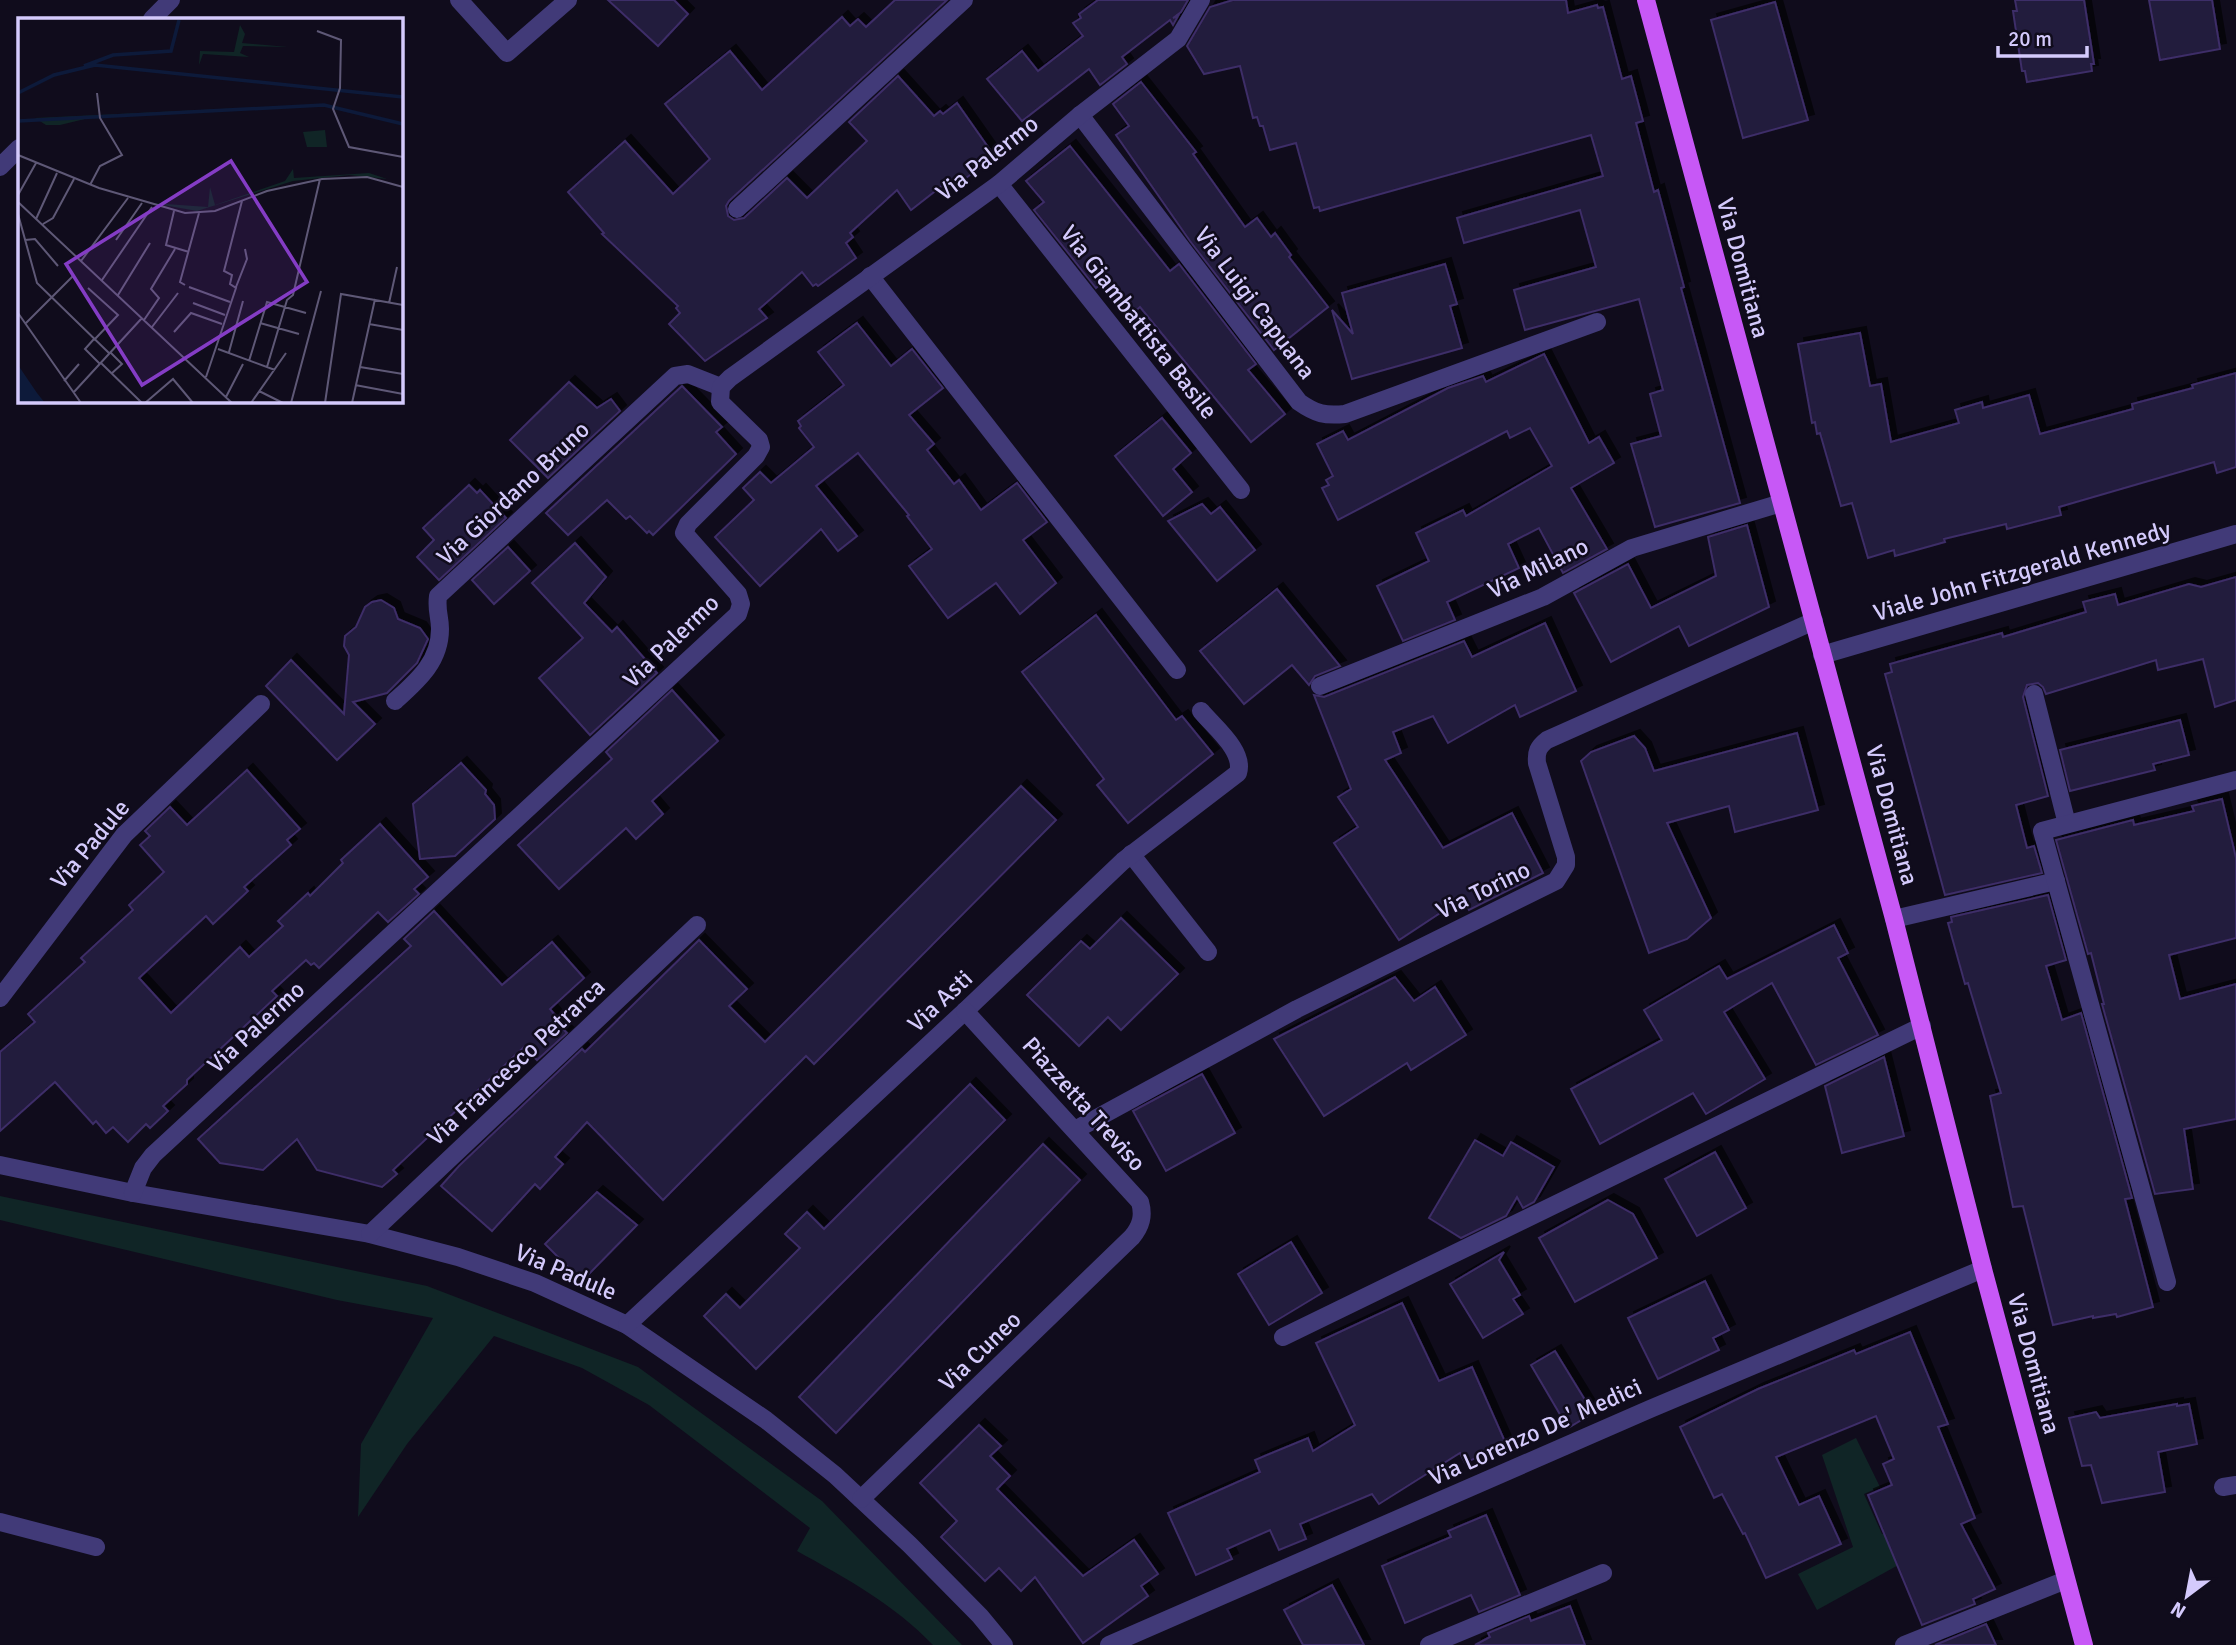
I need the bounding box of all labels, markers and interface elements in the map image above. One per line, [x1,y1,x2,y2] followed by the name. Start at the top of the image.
[1998,14,2087,58] scale bar
[18,18,402,402] inset map
[2008,26,2052,52] text: 20 m
[930,109,1044,207] street label: Via Palermo
[1710,195,1776,341] street label: Via Domitiana
[1054,219,1224,425] street label: Via Giambattista Basile
[1188,221,1322,385] street label: Via Luigi Capuana
[430,414,596,572] street label: Via Giordano Bruno
[1870,514,2174,628] street label: Viale John Fitzgerald Kennedy
[1483,531,1593,605] street label: Via Milano
[617,588,725,694] street label: Via Palermo
[1859,742,1925,888] street label: Via Domitiana
[44,793,136,895] street label: Via Padule
[1431,854,1535,926] street label: Via Torino
[901,963,979,1039] street label: Via Asti
[421,972,611,1152] street label: Via Francesco Petrarca
[201,974,311,1080] street label: Via Palermo
[1016,1031,1152,1177] street label: Piazzetta Treviso
[511,1237,621,1307] street label: Via Padule
[2001,1291,2067,1437] street label: Via Domitiana
[933,1304,1027,1398] street label: Via Cuneo
[1424,1371,1646,1493] street label: Via Lorenzo De' Medici
[2152,1561,2222,1631] north arrow
[2167,1596,2190,1623] text: N

